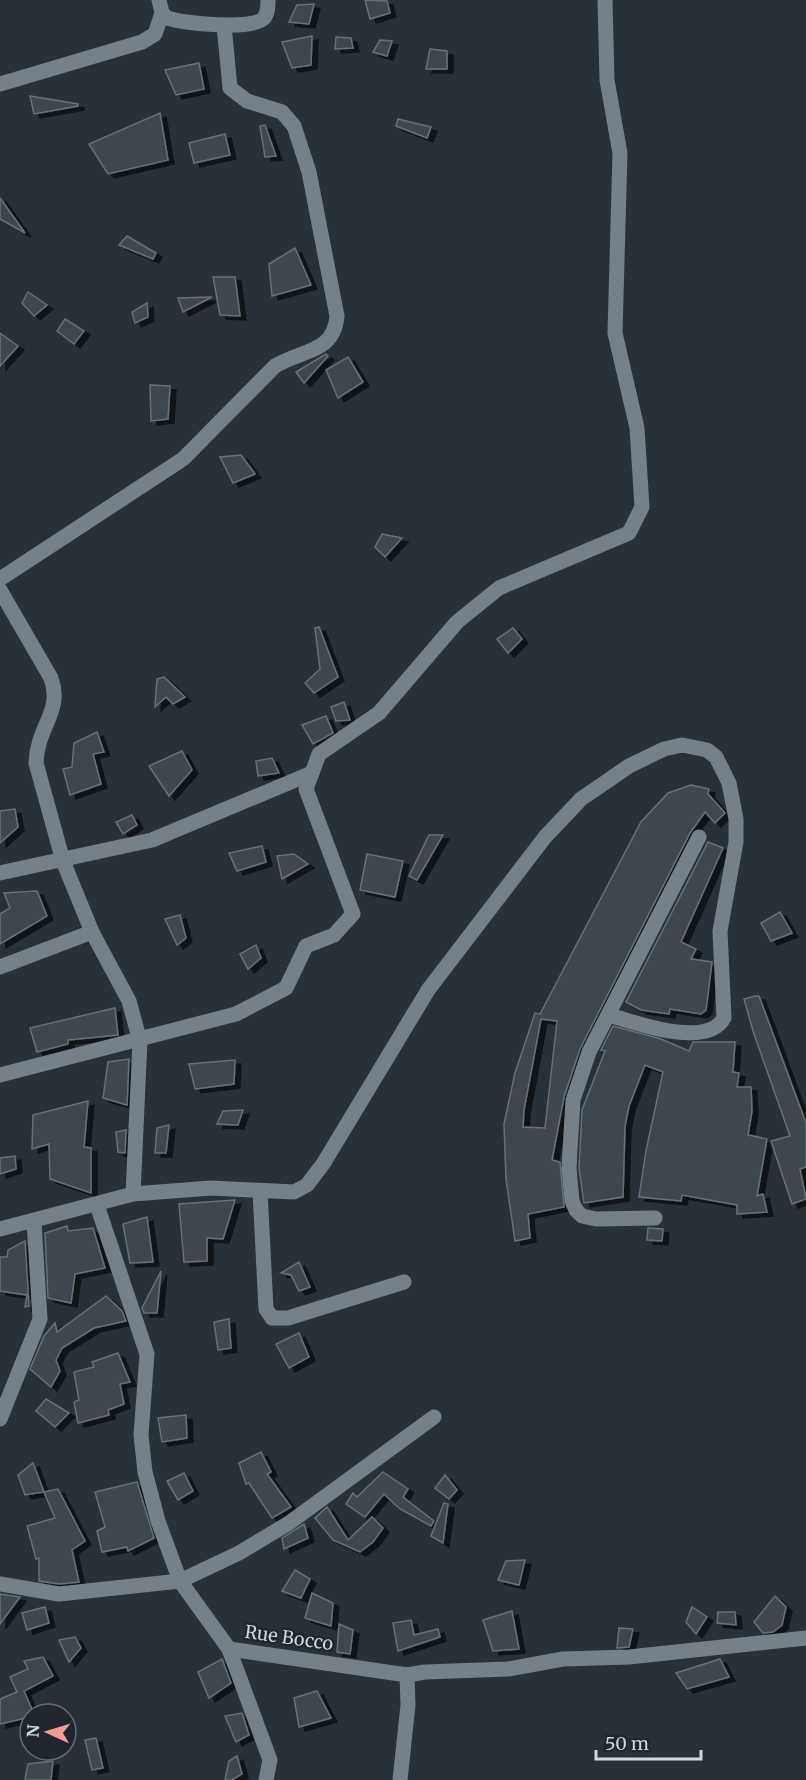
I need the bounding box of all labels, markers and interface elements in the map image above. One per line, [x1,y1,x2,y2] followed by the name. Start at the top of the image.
[243,1620,335,1655] street label: Rue Bocco
[18,1702,78,1762] north arrow
[596,1723,701,1761] scale bar
[23,1724,43,1738] text: N
[605,1732,649,1755] text: 50 m

